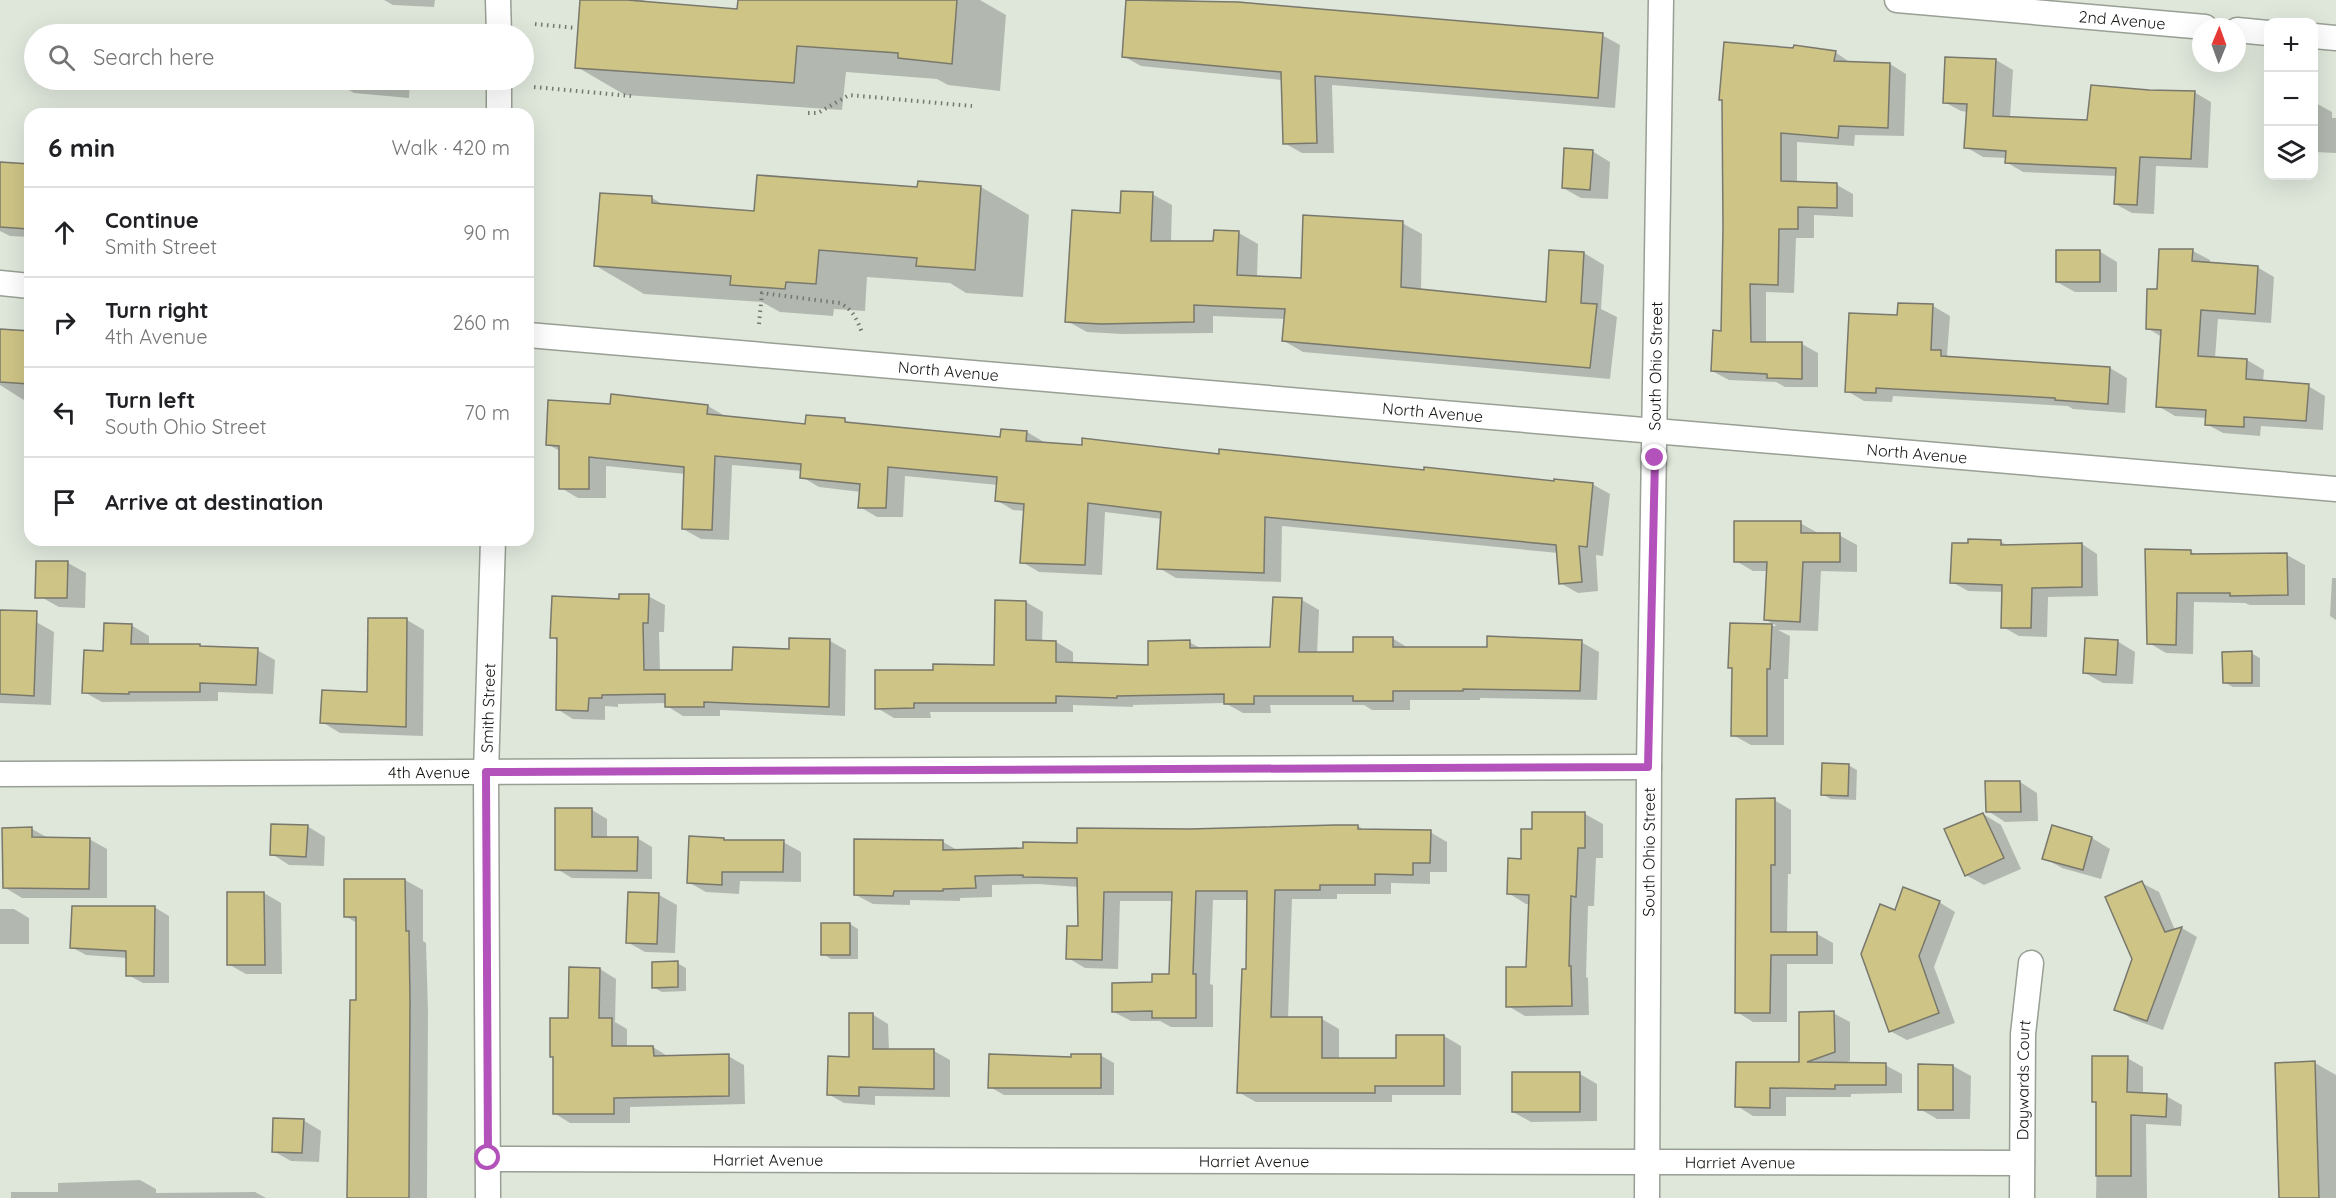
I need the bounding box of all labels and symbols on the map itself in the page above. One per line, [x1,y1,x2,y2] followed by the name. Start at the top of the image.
[2078,6,2166,33] street label: 2nd Avenue
[2192,18,2246,72] north arrow
[1644,301,1666,431] street label: South Ohio Street
[897,357,1000,385] street label: North Avenue
[1381,398,1484,426] street label: North Avenue
[1866,439,1968,468] street label: North Avenue
[1641,444,1667,470] route end
[477,663,499,753] street label: Smith Street
[388,762,470,782] street label: 4th Avenue
[1638,787,1659,917] street label: South Ohio Street
[2012,1019,2035,1140] street label: Daywards Court
[474,1144,500,1170] route start
[713,1150,823,1170] street label: Harriet Avenue
[1199,1151,1309,1171] street label: Harriet Avenue
[1685,1152,1795,1172] street label: Harriet Avenue

